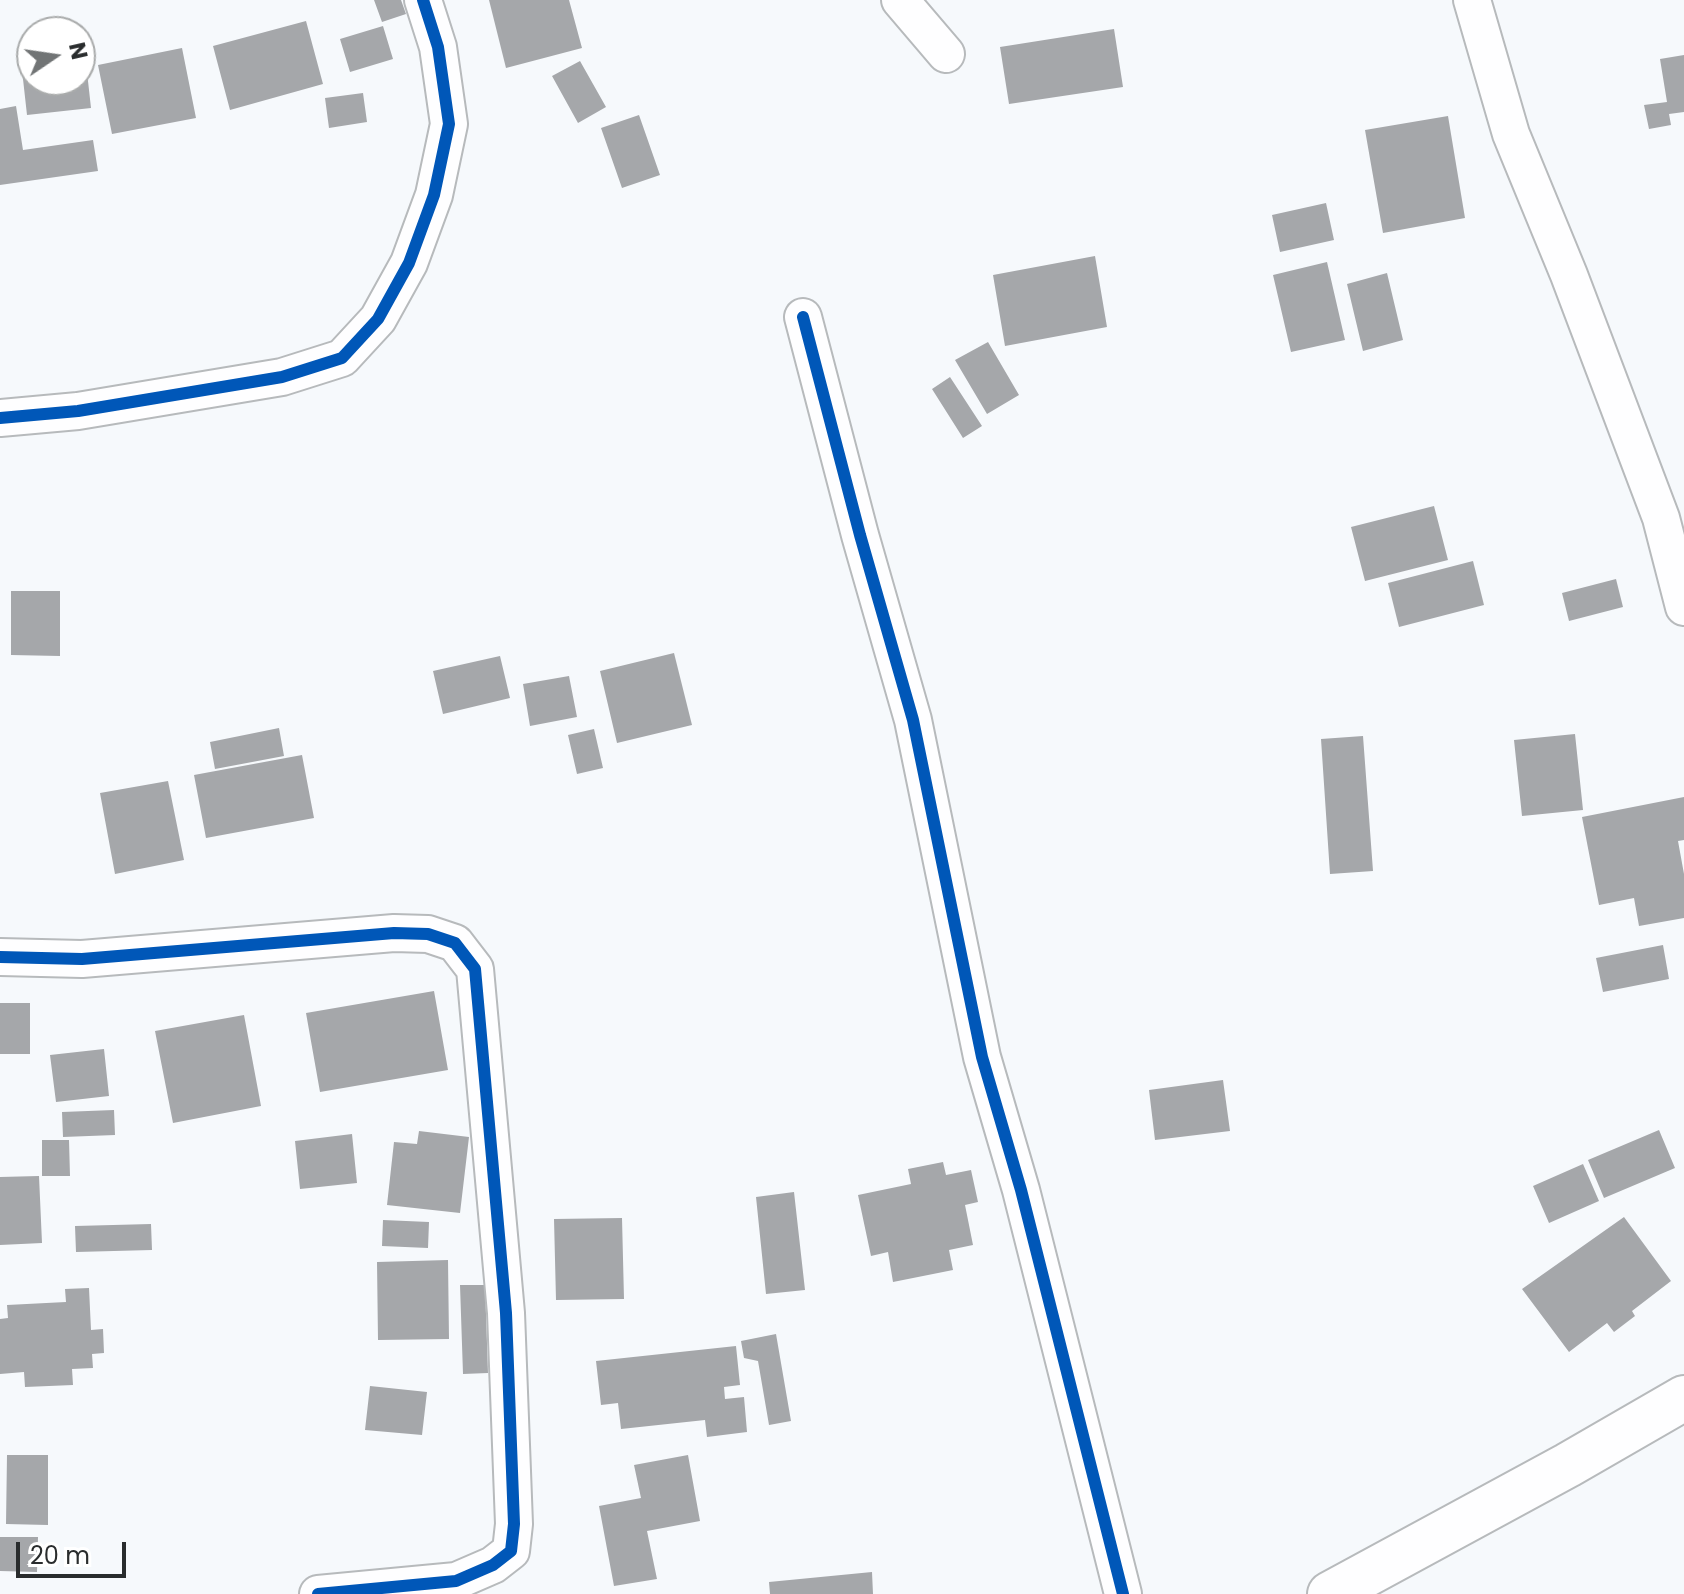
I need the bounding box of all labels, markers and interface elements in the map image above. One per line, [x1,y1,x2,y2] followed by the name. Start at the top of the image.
[16,16,96,96] north arrow
[61,39,95,62] text: N
[20,1526,130,1576] scale bar
[30,1539,90,1572] text: 20 m

